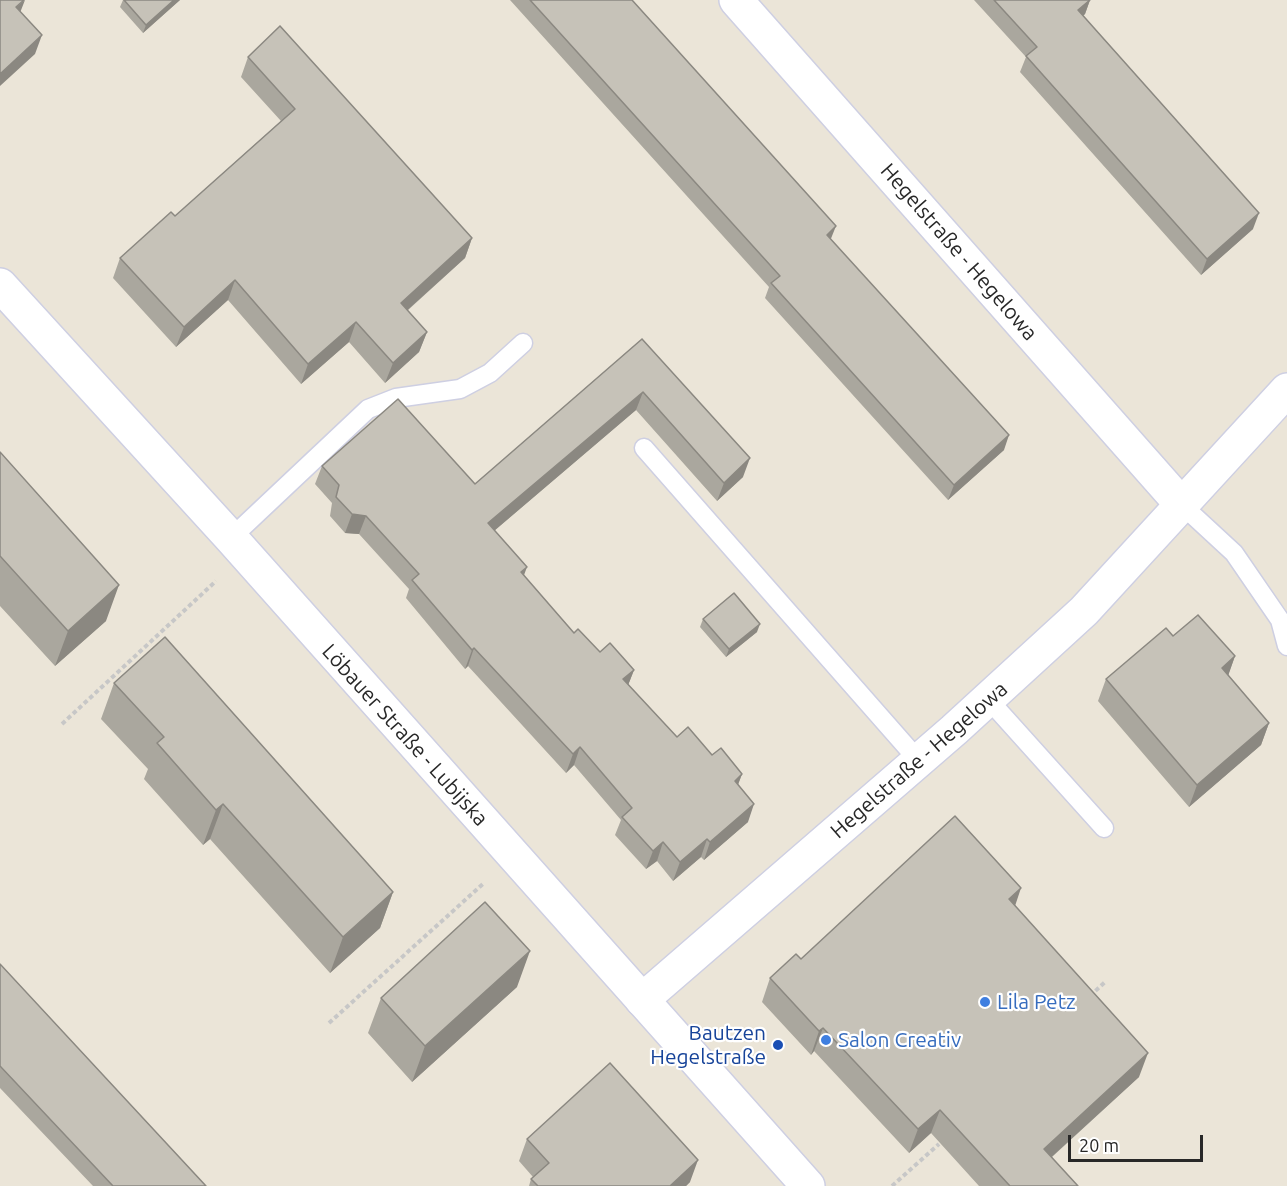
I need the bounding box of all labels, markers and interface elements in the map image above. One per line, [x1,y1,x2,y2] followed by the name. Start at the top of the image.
[875,158,1043,346] street label: Hegelstraße - Hegelowa
[317,639,493,831] street label: Löbauer Straße - Lubijska
[825,676,1013,844] street label: Hegelstraße - Hegelowa
[997,989,1076,1015] place label: Lila Petz
[978,995,992,1009] marker: Lila Petz
[650,1020,766,1070] place label: Bautzen Hegelstraße
[838,1027,961,1053] place label: Salon Creativ
[819,1033,833,1047] marker: Salon Creativ
[771,1038,785,1052] marker: Bautzen Hegelstraße
[1071,1123,1206,1161] scale bar
[1079,1135,1119,1155] text: 20 m

